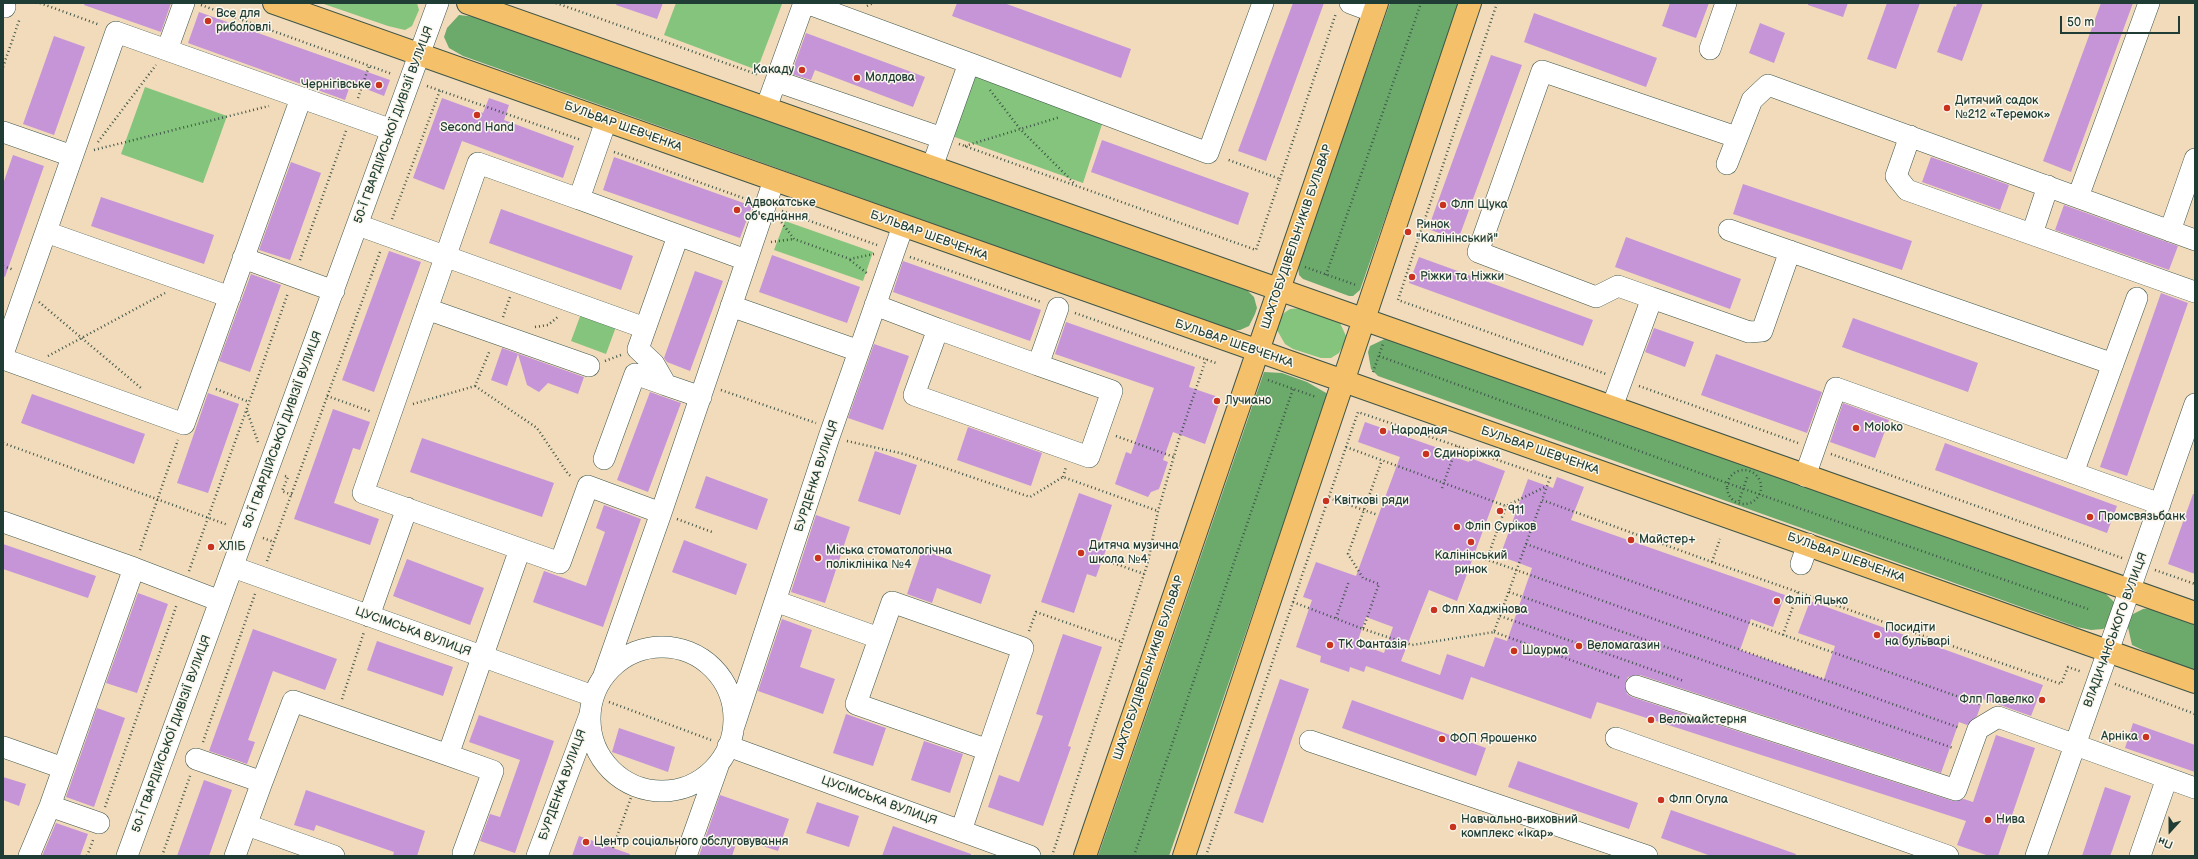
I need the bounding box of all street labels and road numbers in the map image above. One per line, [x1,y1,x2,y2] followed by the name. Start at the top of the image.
[351,24,437,226] street label: 50-Ї ГВАРДІЙСЬКОЇ ДИВІЗІЇ ВУЛИЦЯ
[562,99,684,155] street label: БУЛЬВАР ШЕВЧЕНКА
[1259,143,1335,331] street label: ШАХТОБУДІВЕЛЬНИКІВ БУЛЬВАР
[868,208,990,264] street label: БУЛЬВАР ШЕВЧЕНКА
[1173,317,1295,371] street label: БУЛЬВАР ШЕВЧЕНКА
[240,329,326,531] street label: 50-Ї ГВАРДІЙСЬКОЇ ДИВІЗІЇ ВУЛИЦЯ
[792,418,842,534] street label: БУРДЕНКА ВУЛИЦЯ
[1479,424,1601,478] street label: БУЛЬВАР ШЕВЧЕНКА
[1785,530,1907,586] street label: БУЛЬВАР ШЕВЧЕНКА
[2081,551,2151,709] street label: ВЛАДИЧАНСЬКОГО ВУЛИЦЯ
[1111,574,1187,762] street label: ШАХТОБУДІВЕЛЬНИКІВ БУЛЬВАР
[353,604,473,660] street label: ЦУСІМСЬКА ВУЛИЦЯ
[129,633,215,835] street label: 50-Ї ГВАРДІЙСЬКОЇ ДИВІЗІЇ ВУЛИЦЯ
[536,728,590,842] street label: БУРДЕНКА ВУЛИЦЯ
[819,773,939,829] street label: ЦУСІМСЬКА ВУЛИЦЯ

